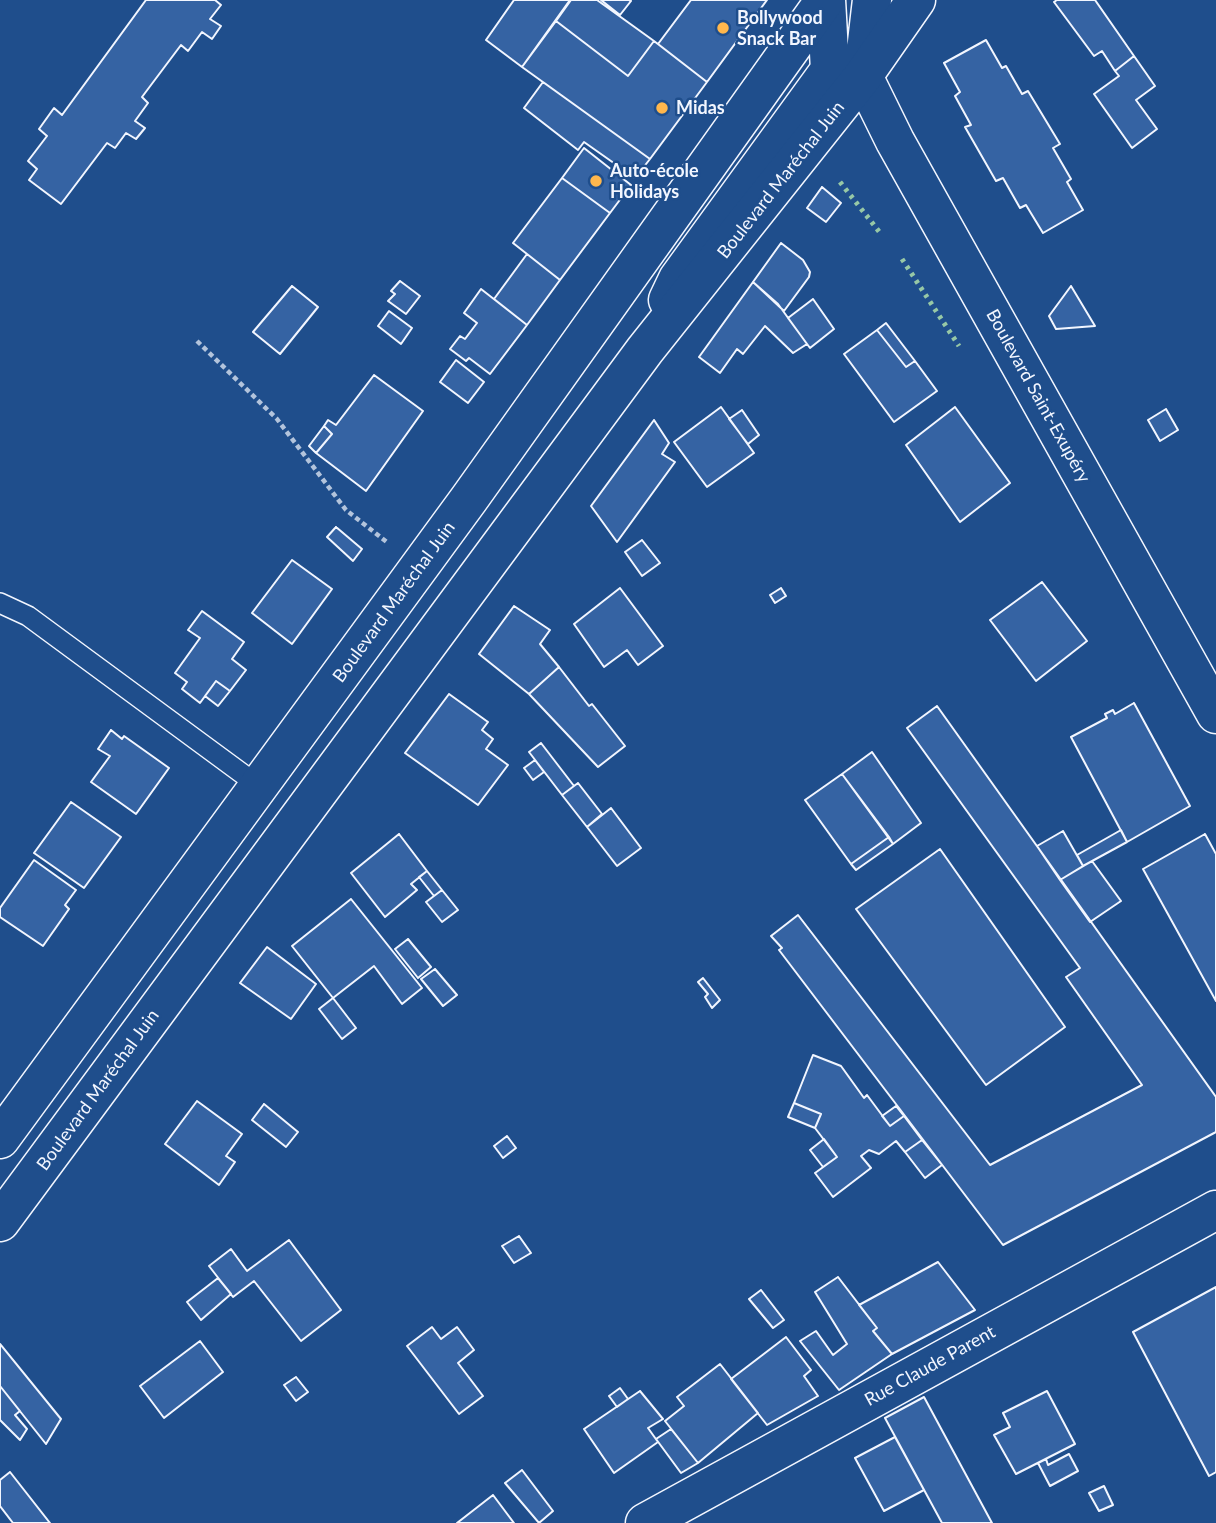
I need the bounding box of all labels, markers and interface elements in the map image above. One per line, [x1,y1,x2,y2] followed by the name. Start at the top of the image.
[737,7,823,50] place label: Bollywood Snack Bar
[715,20,731,36] marker: Bollywood Snack Bar
[676,97,725,119] place label: Midas
[713,97,849,263] street label: Boulevard Maréchal Juin
[654,100,670,116] marker: Midas
[610,160,699,202] place label: Auto-école Holidays
[588,173,604,189] marker: Auto-école Holidays
[981,305,1095,487] street label: Boulevard Saint-Exupéry
[328,517,460,687] street label: Boulevard Maréchal Juin
[32,1005,164,1175] street label: Boulevard Maréchal Juin
[861,1321,999,1411] street label: Rue Claude Parent

